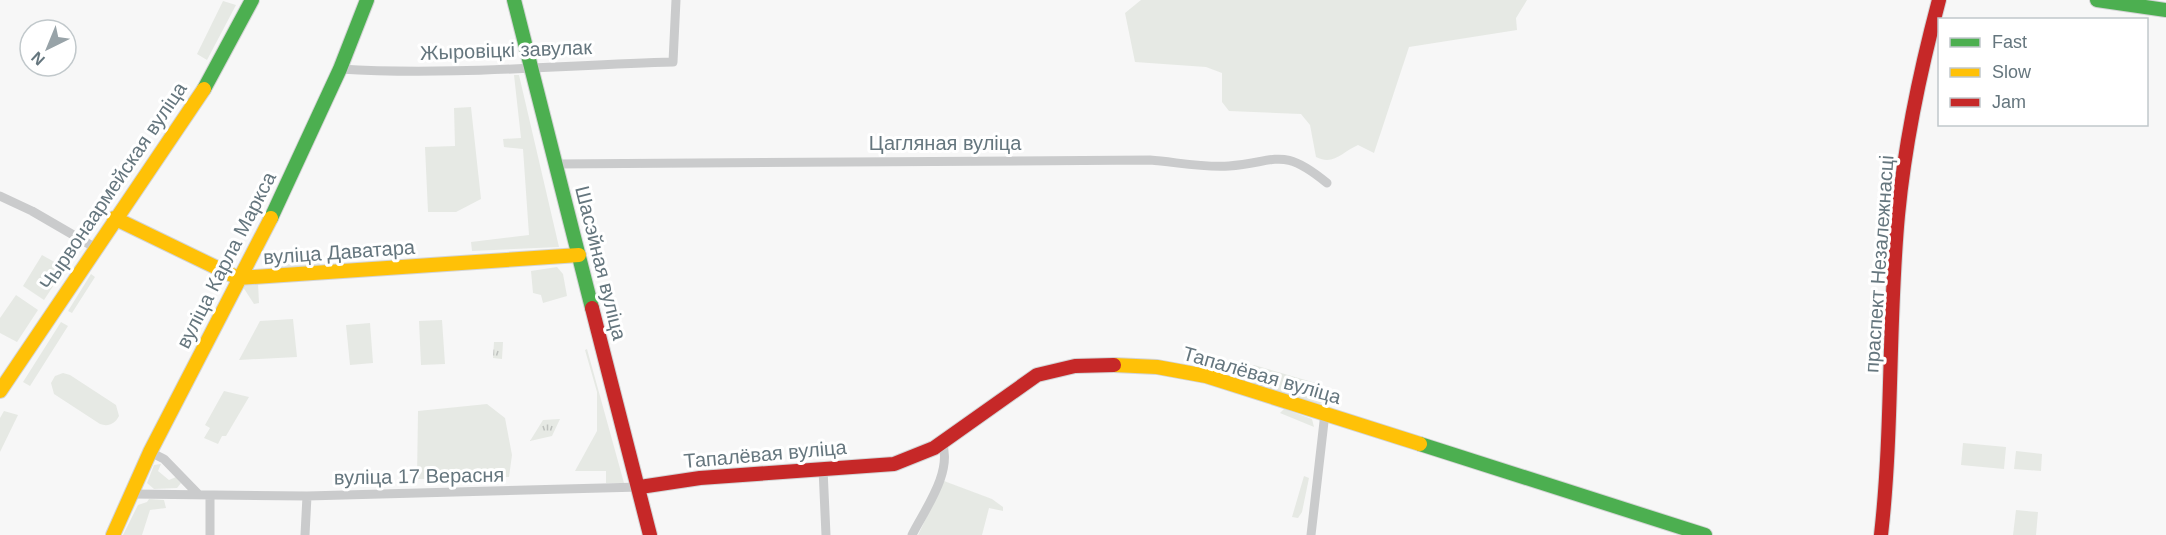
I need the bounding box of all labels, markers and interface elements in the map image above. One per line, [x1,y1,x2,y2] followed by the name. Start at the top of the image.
[18,18,78,78] north arrow
[1938,18,2148,126] legend
[1992,32,2027,52] text: Fast
[420,36,593,64] street label: Жыровіцкі завулак
[28,48,48,69] text: N
[1992,62,2032,82] text: Slow
[35,77,191,294] street label: Чырвонаармейская вуліца
[1992,92,2026,112] text: Jam
[869,132,1022,154] street label: Цагляная вуліца
[1860,154,1898,374] street label: праспект Незалежнасці
[172,167,280,352] street label: вуліца Карла Маркса
[571,184,631,343] street label: Шасэйная вуліца
[262,236,416,268] street label: вуліца Даватара
[1180,342,1344,408] street label: Тапалёвая вуліца
[683,436,848,472] street label: Тапалёвая вуліца
[334,464,504,488] street label: вуліца 17 Верасня

